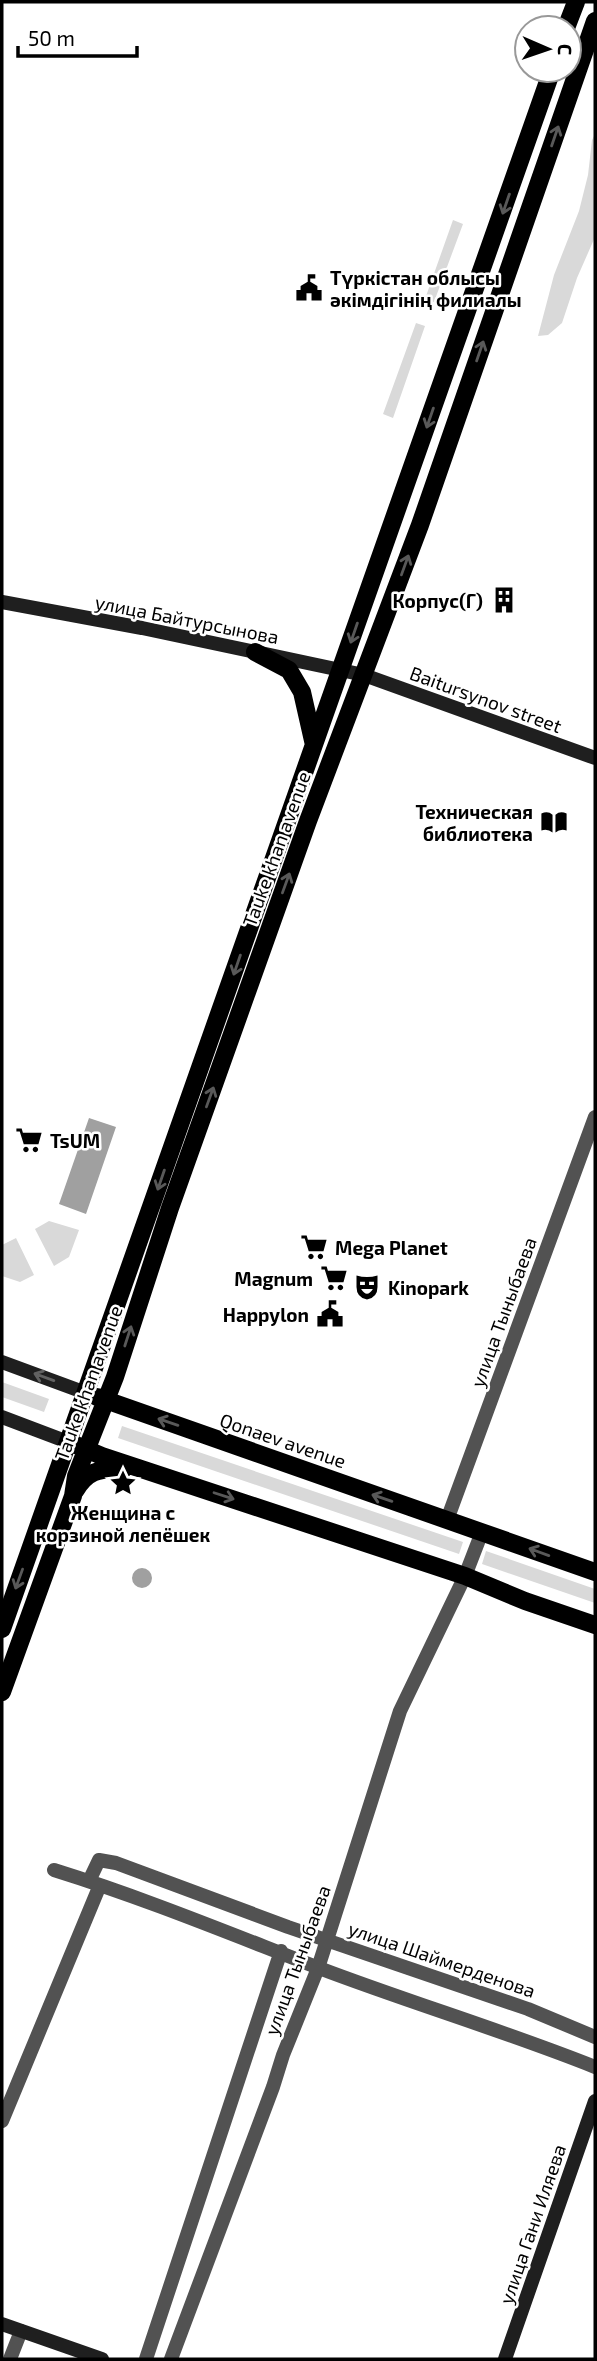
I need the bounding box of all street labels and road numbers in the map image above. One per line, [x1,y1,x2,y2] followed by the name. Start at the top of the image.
[93,590,281,649] street label: улица Байтурсынова
[407,661,565,737] street label: Baitursynov street
[237,768,315,930] street label: Tauke khan avenue
[465,1234,542,1390] street label: улица Тыныбаева
[49,1302,127,1464] street label: Tauke khan avenue
[217,1408,349,1472] street label: Qonaev avenue
[259,1882,336,2038] street label: улица Тыныбаева
[345,1916,539,2003] street label: улица Шаймерденова
[494,2141,571,2307] street label: улица Гани Иляева

